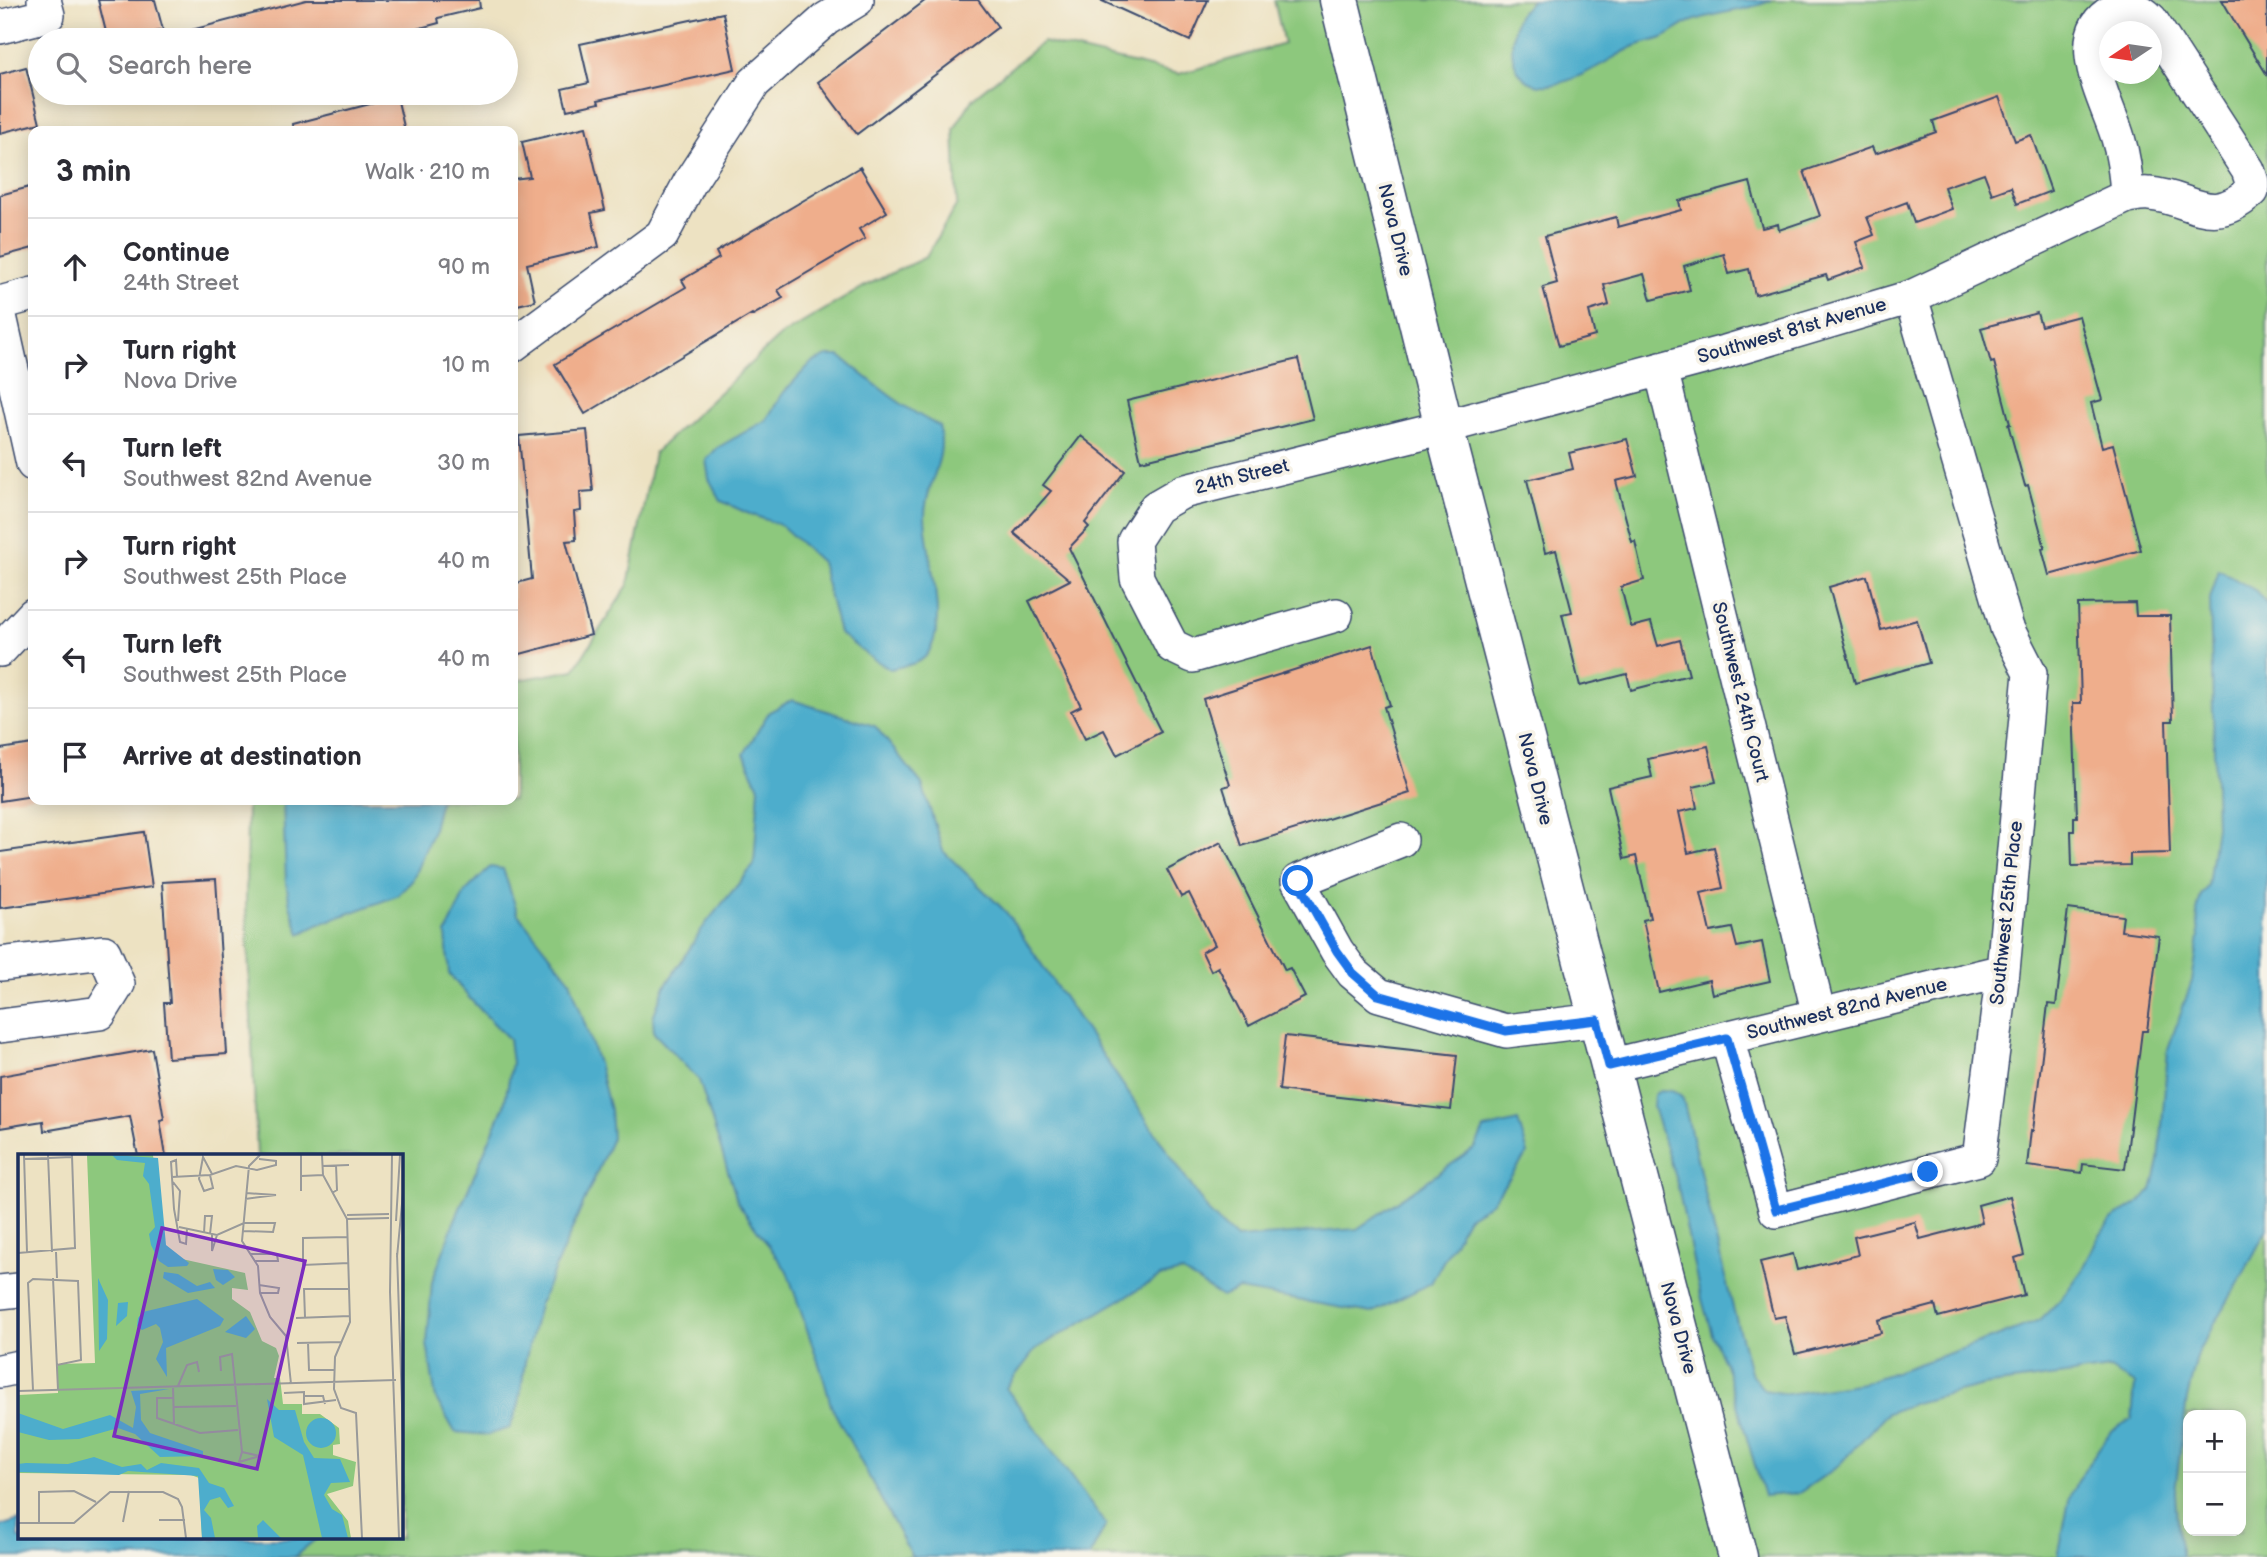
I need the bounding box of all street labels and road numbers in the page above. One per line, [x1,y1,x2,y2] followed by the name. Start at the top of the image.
[1372,181,1418,279] street label: Nova Drive
[1695,293,1889,369] street label: Southwest 81st Avenue
[1193,454,1291,500] street label: 24th Street
[1706,600,1774,785] street label: Southwest 24th Court
[1512,730,1558,828] street label: Nova Drive
[1986,820,2028,1006] street label: Southwest 25th Place
[1744,973,1950,1045] street label: Southwest 82nd Avenue
[1655,1279,1701,1377] street label: Nova Drive

